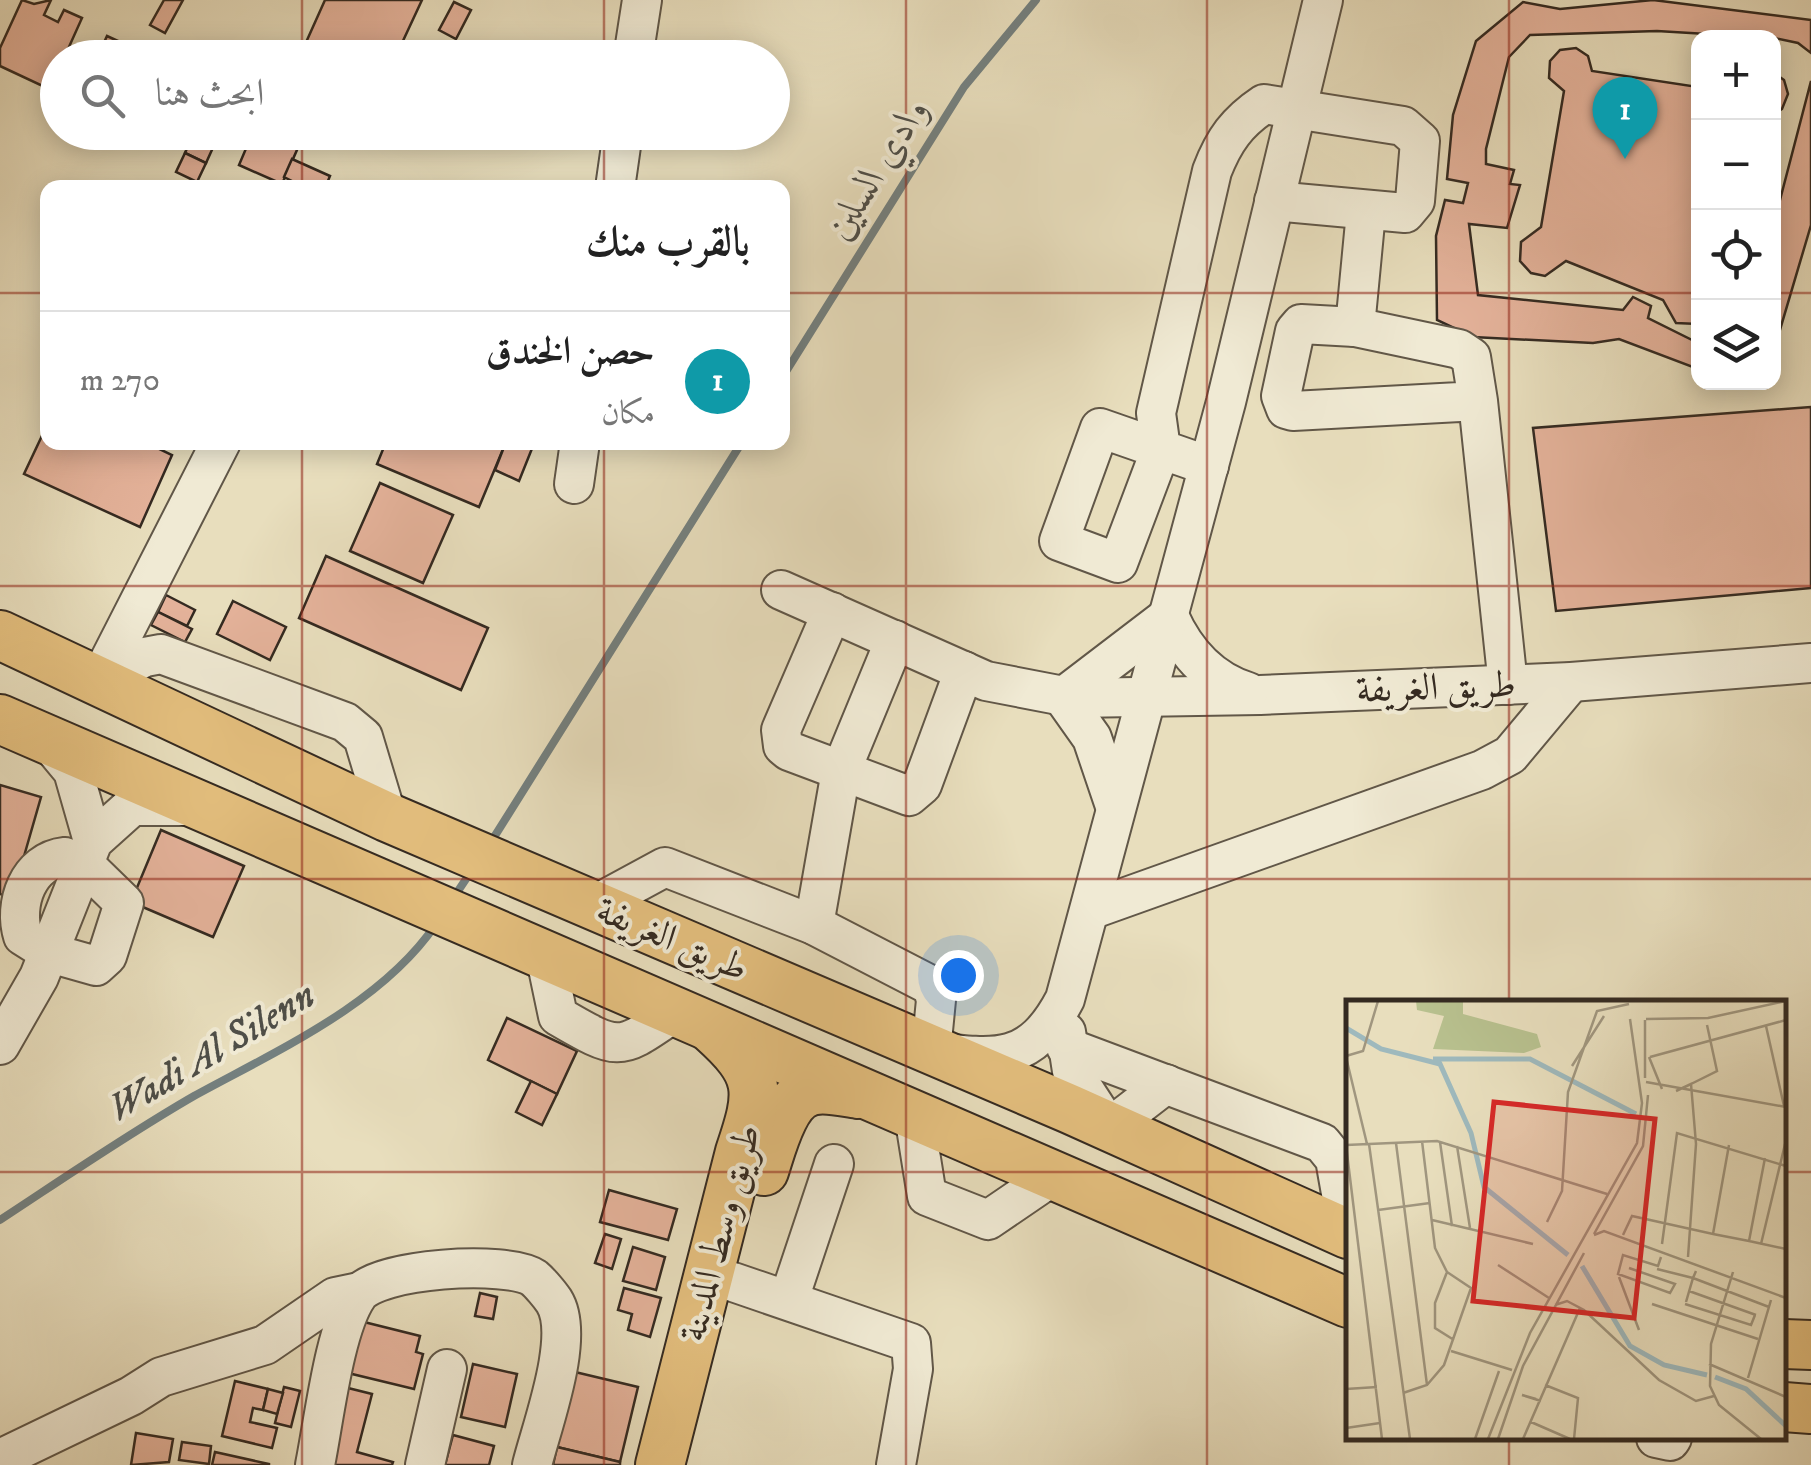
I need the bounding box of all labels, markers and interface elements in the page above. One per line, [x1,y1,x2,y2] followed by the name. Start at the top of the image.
[1691,30,1781,390] map controls
[1691,30,1781,120] button: +
[40,40,790,150] search box
[75,68,130,123] icon: search
[155,70,265,118] text: ابحث هنا
[1592,76,1658,159] pin: 1
[815,88,945,252] water label: وادي السلين
[1691,120,1781,210] button: −
[1691,210,1781,300] button: locate
[586,217,750,269] text: بالقرب منك
[1691,300,1781,390] button: layers
[486,328,655,376] text: حصن الخندق
[80,361,160,401] text: 270 m
[712,361,723,401] text: 1
[601,394,655,434] text: مكان
[1355,661,1517,715] street label: طريق الغريفة
[589,887,755,993] street label: طريق الغريفة
[933,950,984,1001] your location
[99,971,325,1135] water label: Wadi Al Silenn
[1346,1000,1786,1440] inset map
[669,1119,773,1347] street label: طريق وسط المدينة

